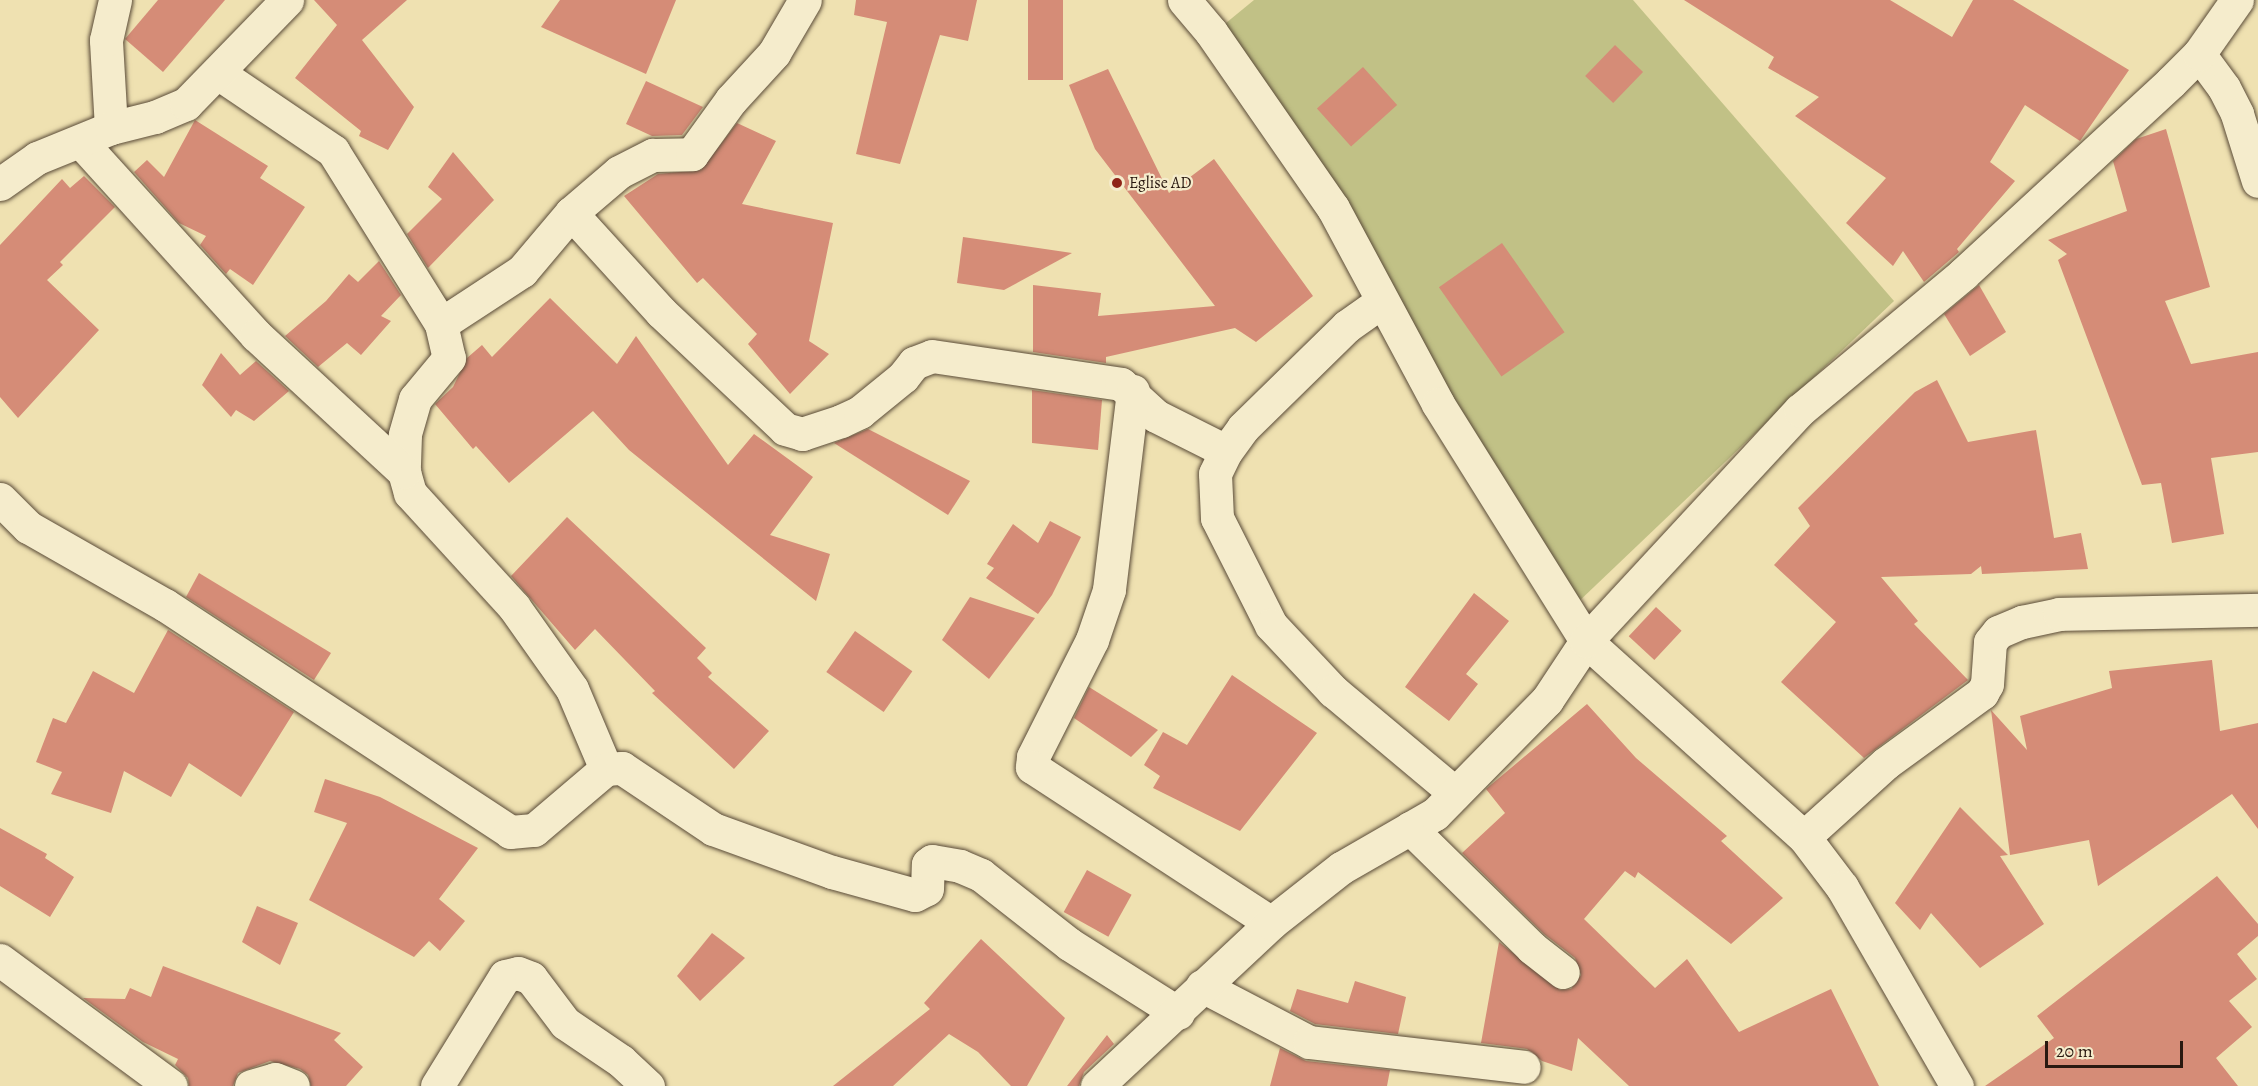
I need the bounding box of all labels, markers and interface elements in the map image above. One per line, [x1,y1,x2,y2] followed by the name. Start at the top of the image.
[1129,173,1192,193] place label: Eglise AD
[1110,176,1124,190] marker: Eglise AD
[2048,1029,2186,1067] scale bar
[2056,1039,2093,1063] text: 20 m

